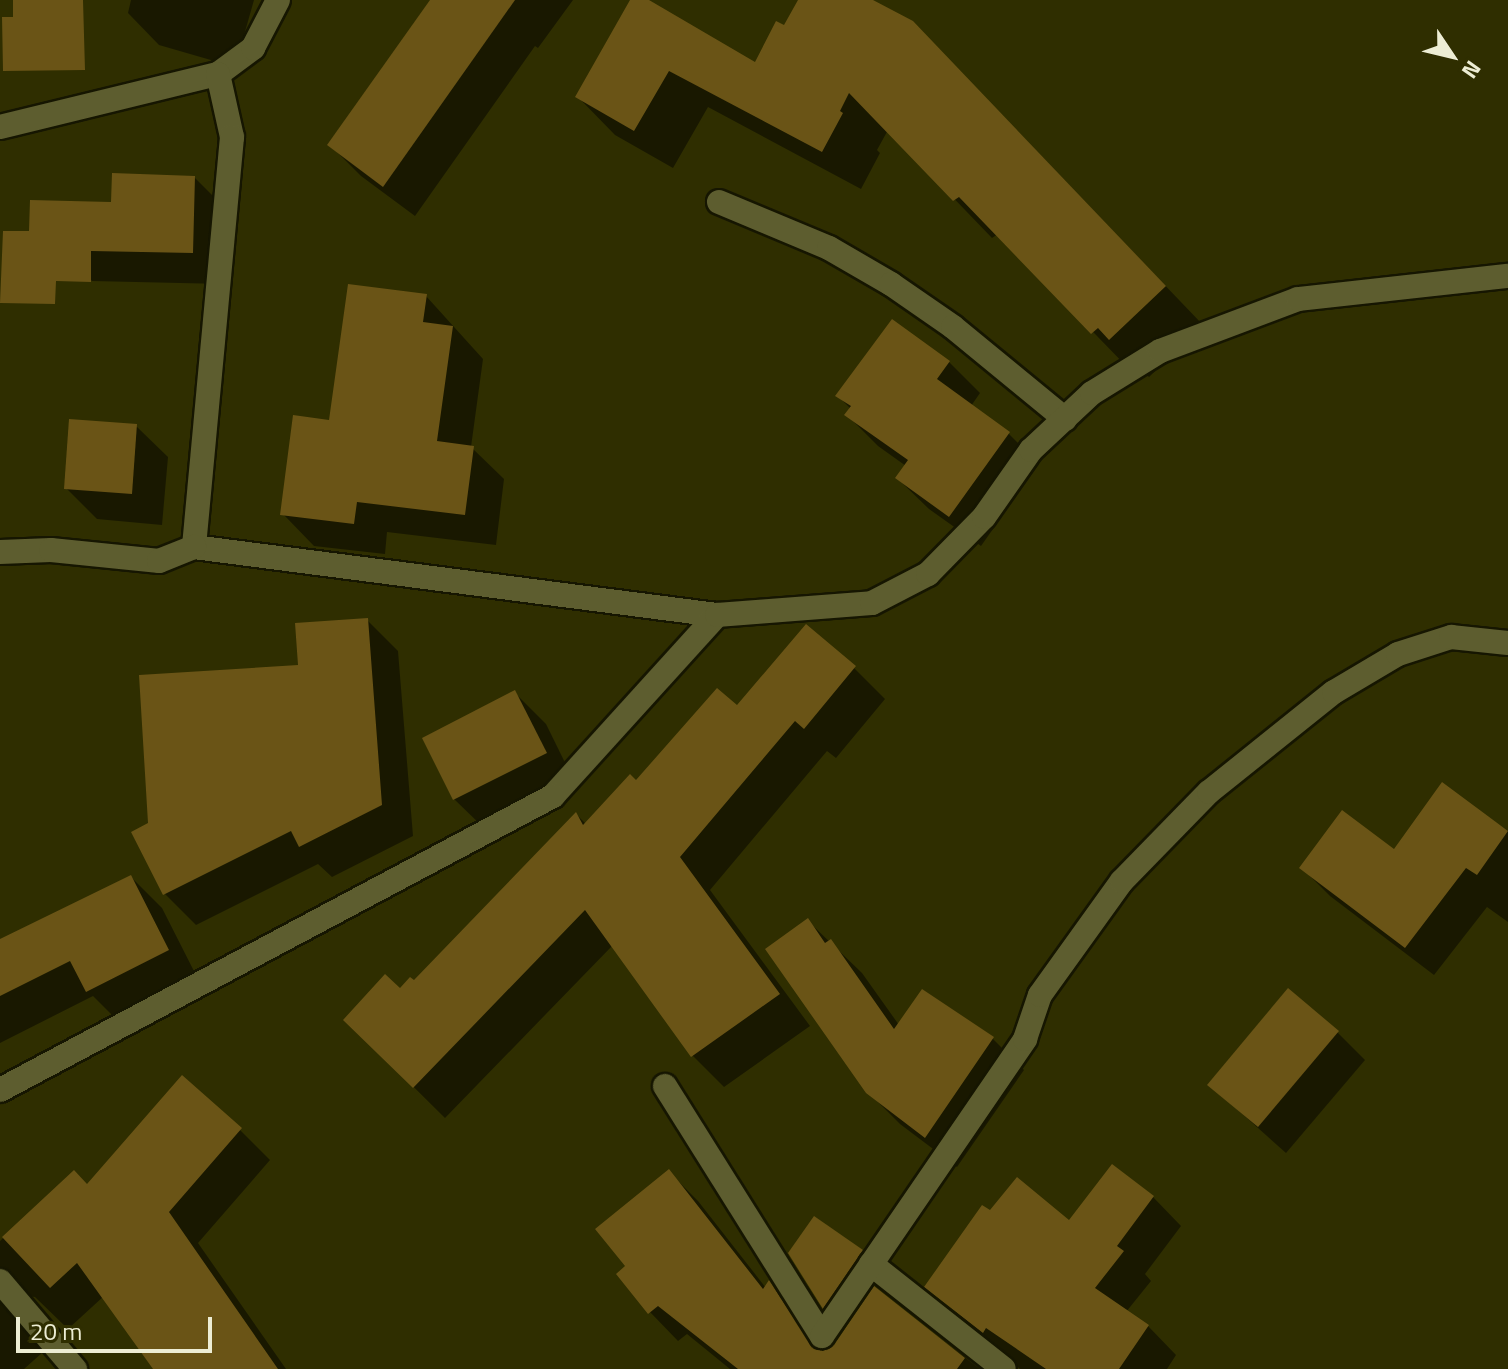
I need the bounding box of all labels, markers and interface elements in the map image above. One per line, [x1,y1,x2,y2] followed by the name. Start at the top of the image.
[1412,16,1492,96] north arrow
[1453,54,1490,86] text: N
[20,1301,216,1351] scale bar
[30,1313,82,1349] text: 20 m

